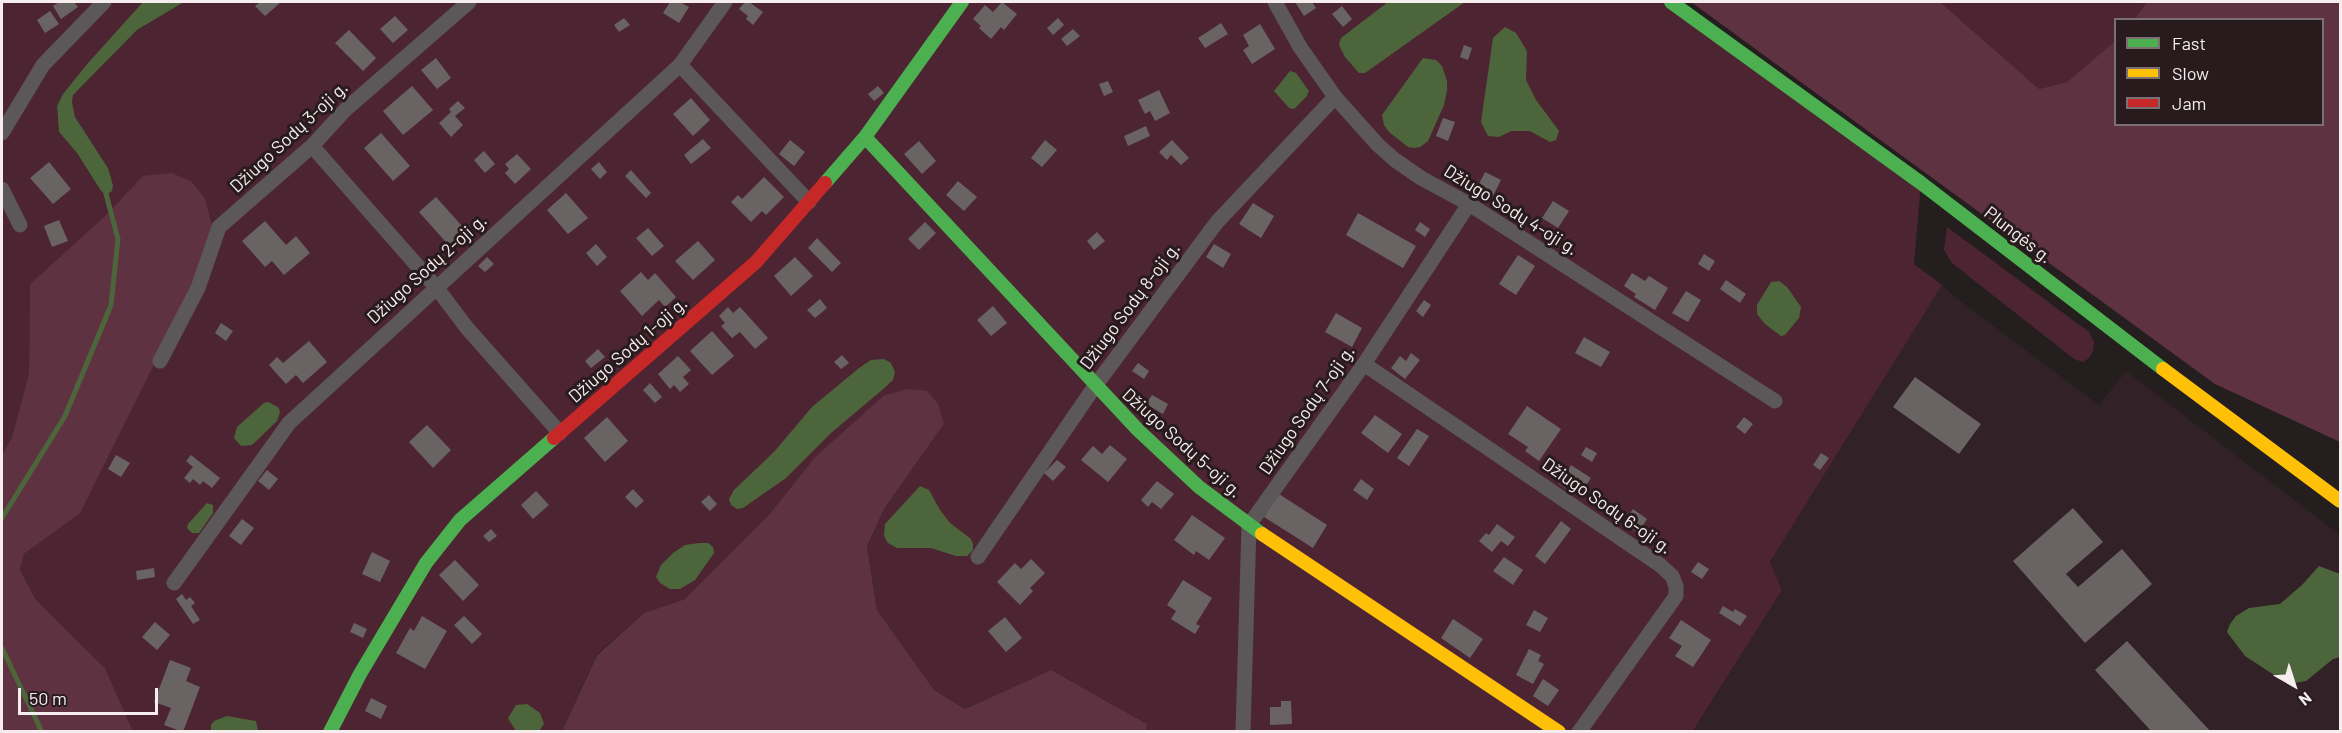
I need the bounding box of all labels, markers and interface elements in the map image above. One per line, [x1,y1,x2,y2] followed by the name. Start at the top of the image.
[2114,18,2324,126] legend
[2172,32,2206,54] text: Fast
[2172,62,2209,84] text: Slow
[226,77,352,197] street label: Džiugo Sodų 3-oji g.
[2172,92,2206,114] text: Jam
[1440,160,1582,260] street label: Džiugo Sodų 4-oji g.
[1980,202,2056,268] street label: Plungės g.
[363,210,491,328] street label: Džiugo Sodų 2-oji g.
[1075,238,1185,374] street label: Džiugo Sodų 8-oji g.
[564,293,692,407] street label: Džiugo Sodų 1-oji g.
[1254,341,1360,479] street label: Džiugo Sodų 7-oji g.
[1118,384,1246,502] street label: Džiugo Sodų 5-oji g.
[1538,453,1676,559] street label: Džiugo Sodų 6-oji g.
[2264,655,2324,715] north arrow
[21,676,160,714] scale bar
[29,687,67,709] text: 50 m
[2296,689,2316,710] text: N

